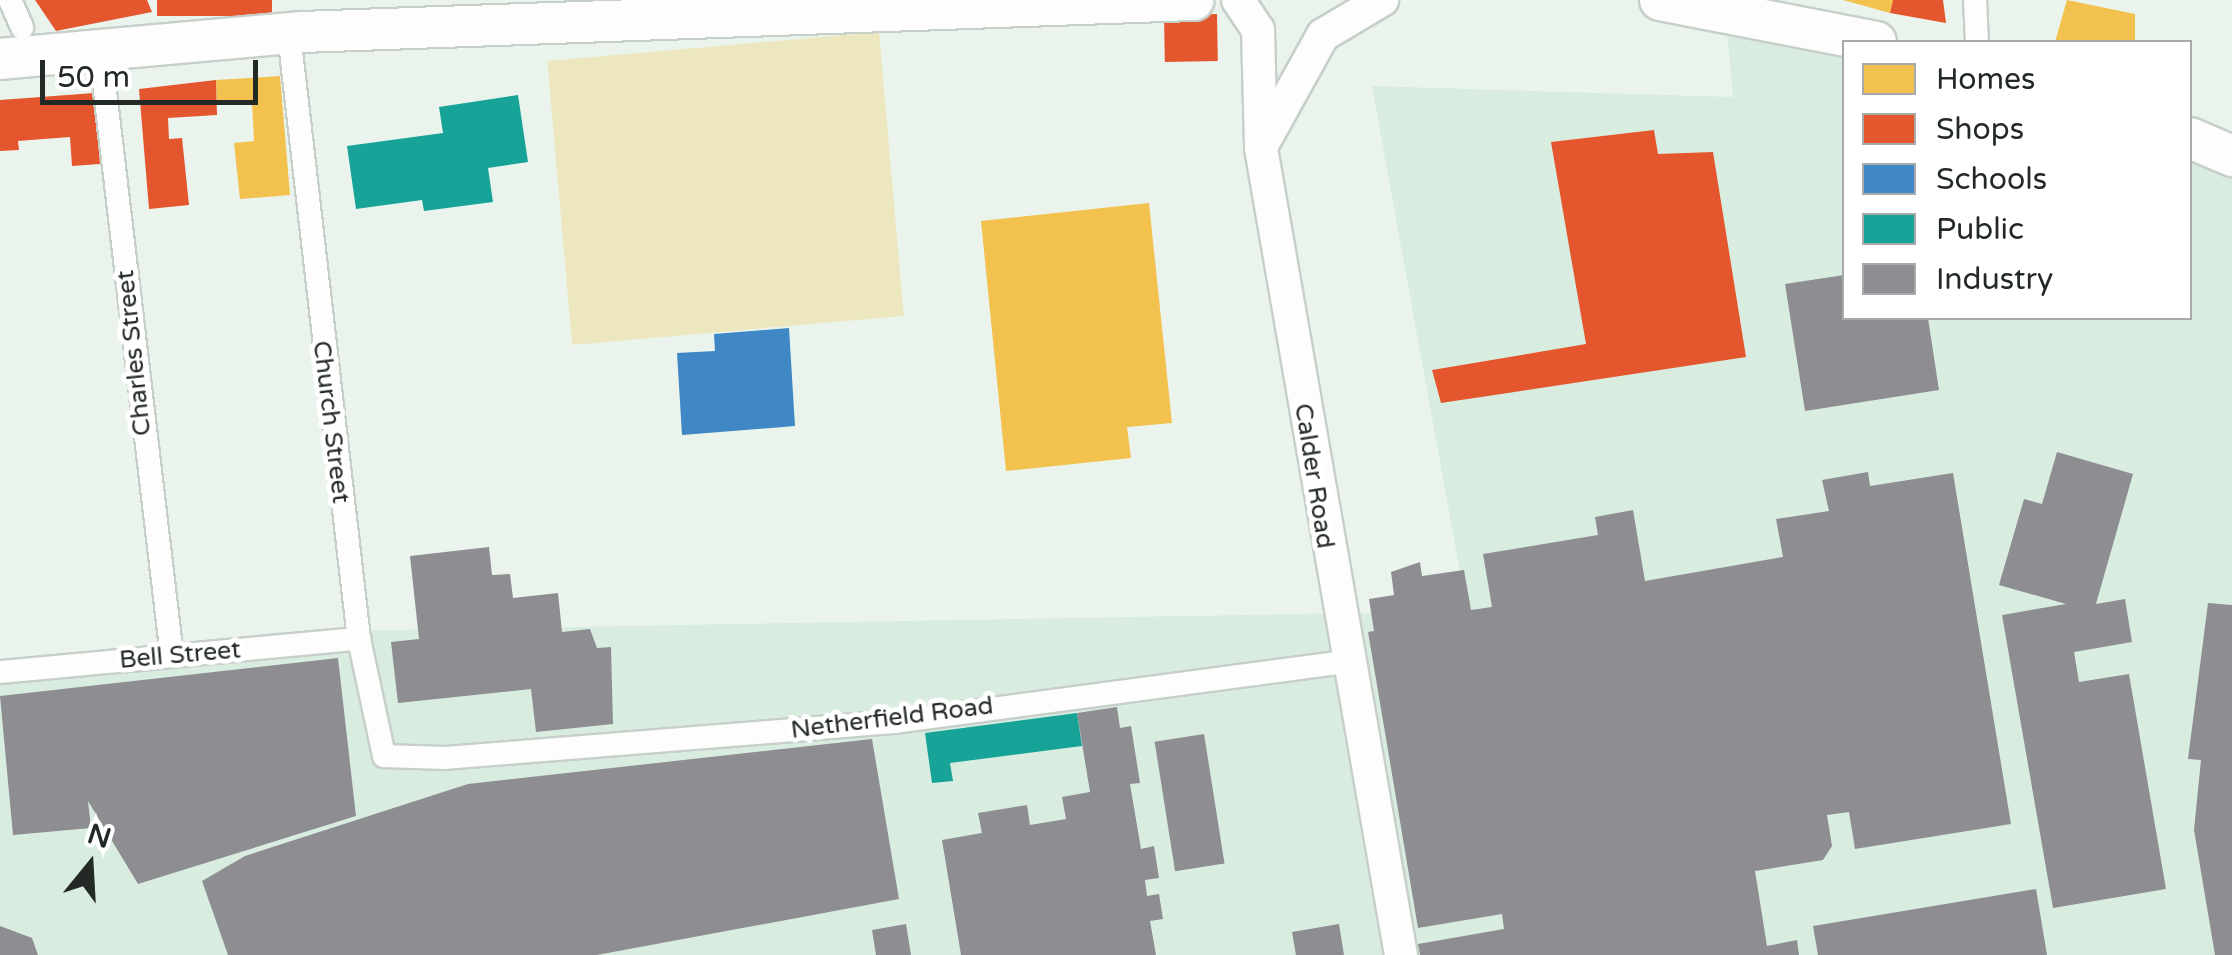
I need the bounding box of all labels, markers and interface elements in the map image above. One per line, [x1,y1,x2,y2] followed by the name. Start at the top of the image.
[45,40,262,102] scale bar
[1842,40,2192,320] legend
[57,59,130,96] text: 50 m
[1936,61,2035,98] text: Homes
[1936,111,2024,148] text: Shops
[1936,161,2047,198] text: Schools
[1936,211,2024,248] text: Public
[1936,261,2053,298] text: Industry
[110,269,158,437] street label: Charles Street
[306,339,356,505] street label: Church Street
[1288,401,1340,551] street label: Calder Road
[118,635,242,675] street label: Bell Street
[789,691,995,745] street label: Netherfield Road
[40,815,140,915] north arrow
[83,817,115,856] text: N

